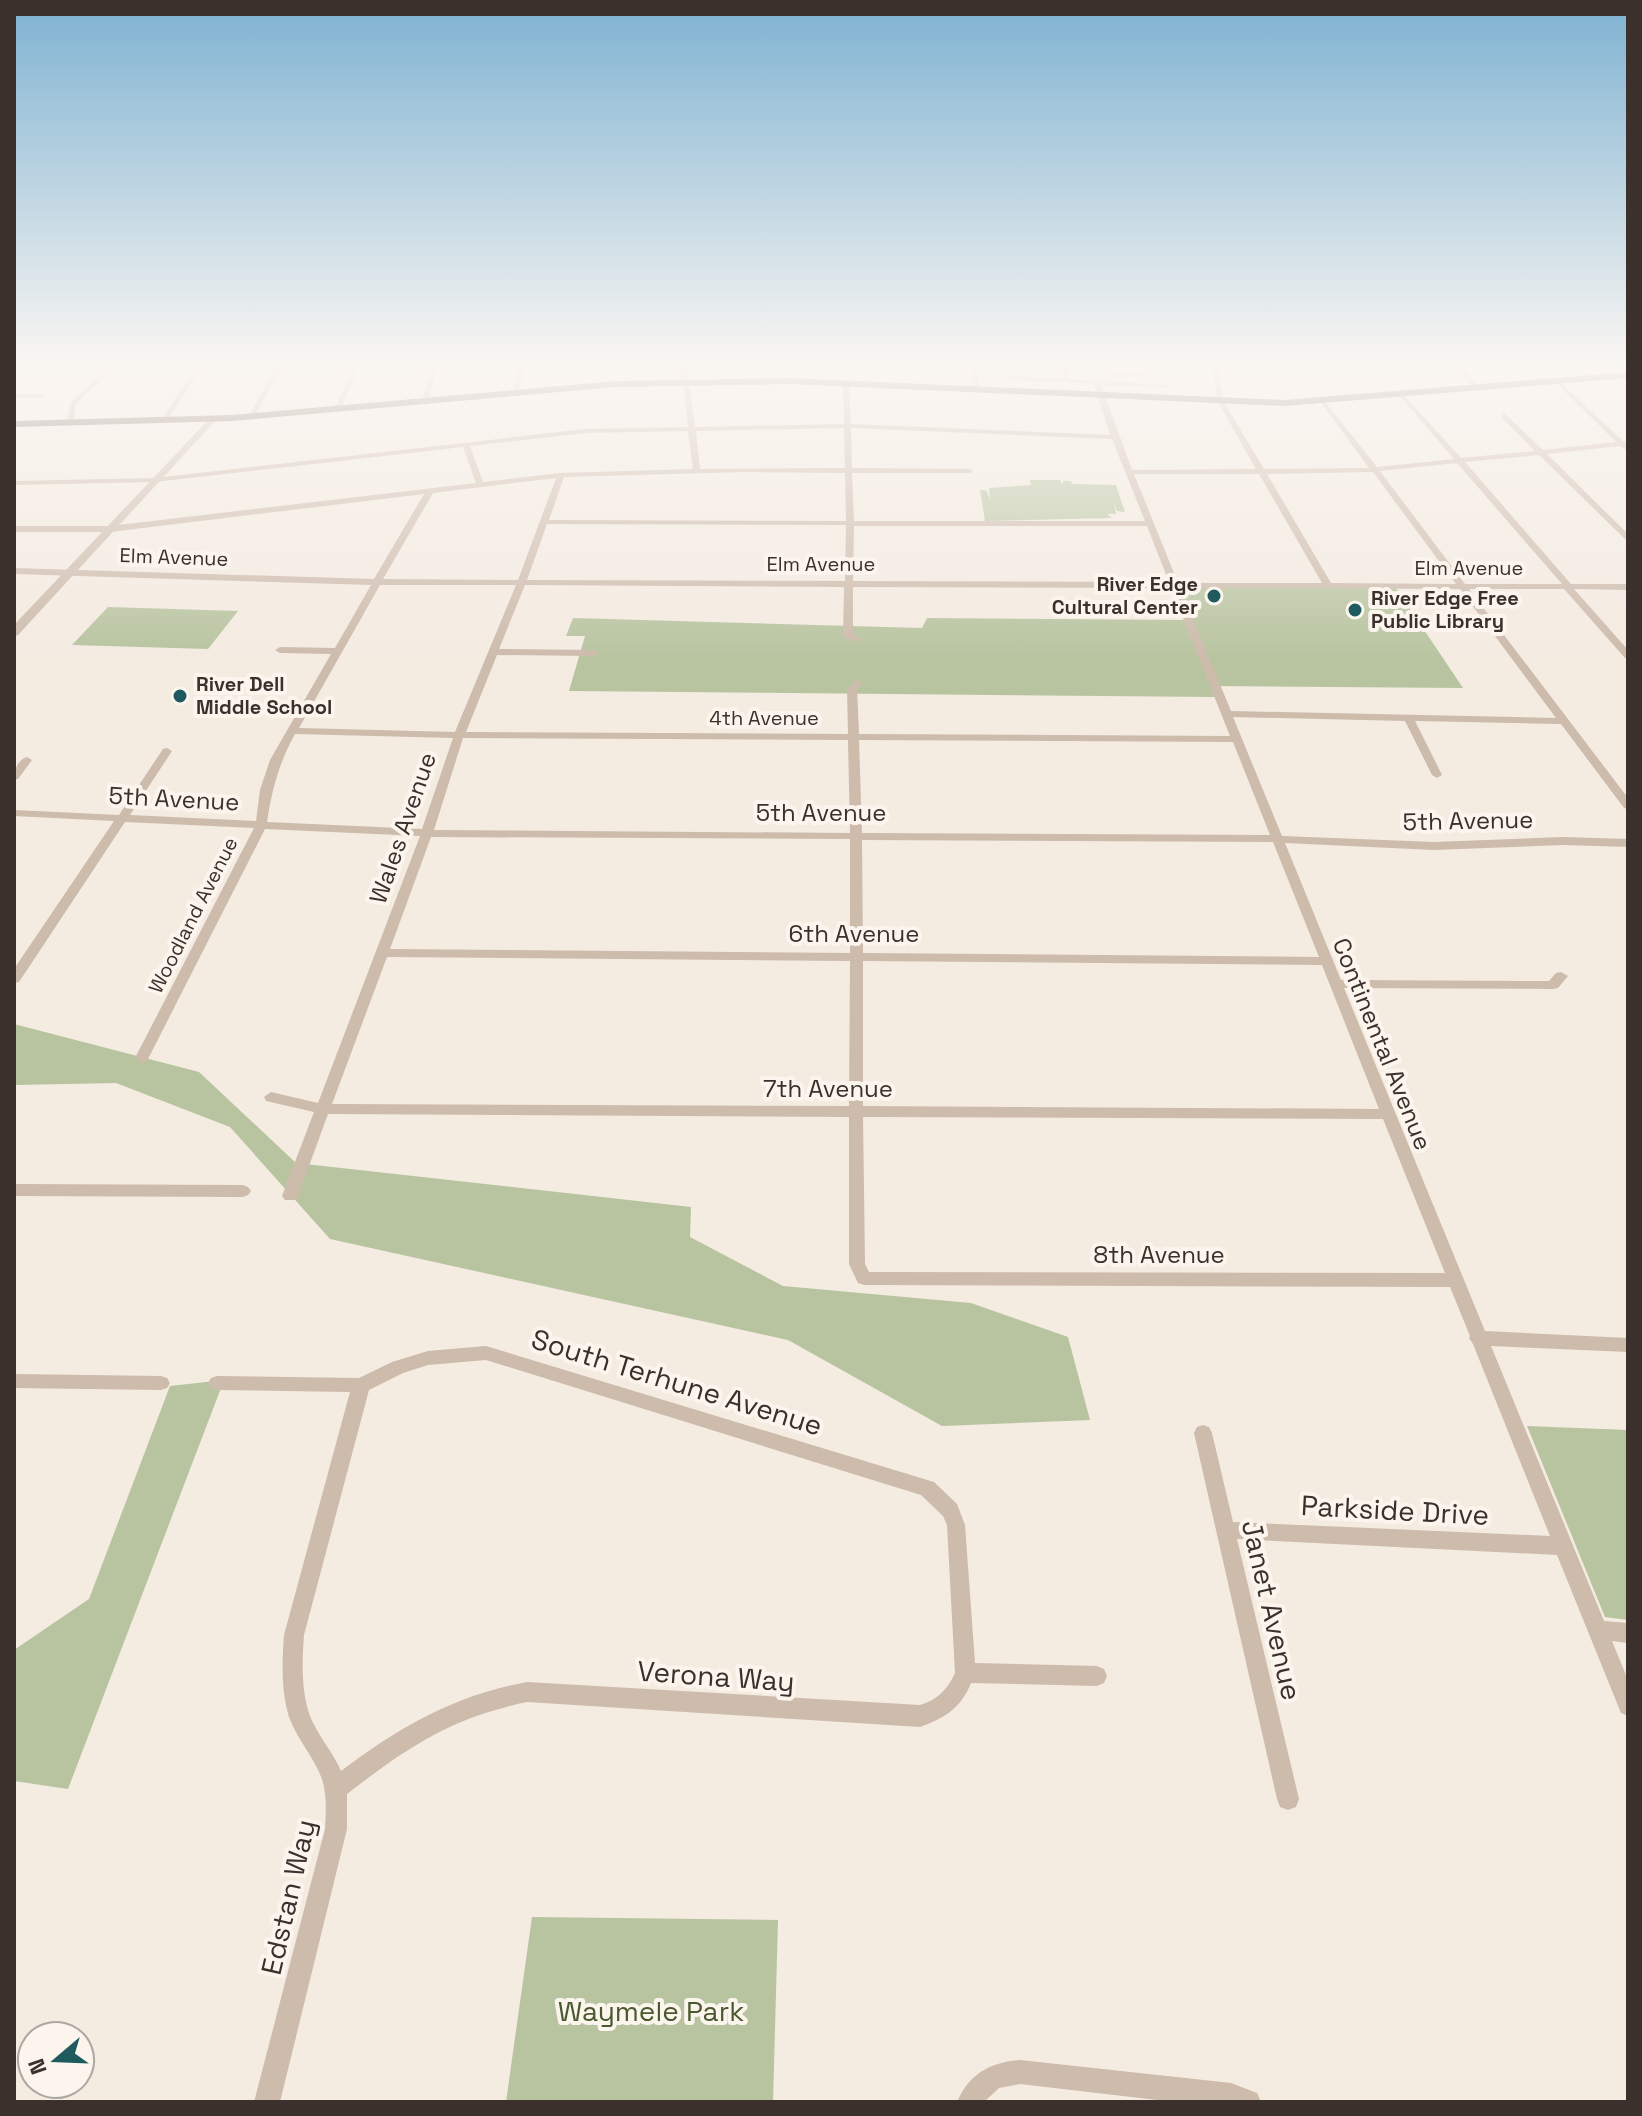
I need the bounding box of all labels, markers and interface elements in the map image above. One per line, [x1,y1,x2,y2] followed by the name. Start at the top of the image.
[119,542,229,572] street label: Elm Avenue
[767,551,875,577] street label: Elm Avenue
[1415,555,1523,581] street label: Elm Avenue
[1052,571,1198,620] place label: River Edge Cultural Center
[1371,585,1519,634] place label: River Edge Free Public Library
[1205,587,1223,605] marker: River Edge Cultural Center
[1346,601,1364,619] marker: River Edge Free Public Library
[196,671,332,720] place label: River Dell Middle School
[171,687,189,705] marker: River Dell Middle School
[709,705,819,731] street label: 4th Avenue
[362,748,443,908] street label: Wales Avenue
[108,780,240,817] street label: 5th Avenue
[756,797,886,828] street label: 5th Avenue
[1402,804,1534,837] street label: 5th Avenue
[142,833,244,997] street label: Woodland Avenue
[788,918,920,949] street label: 6th Avenue
[1326,933,1439,1154] street label: Continental Avenue
[763,1073,893,1104] street label: 7th Avenue
[1093,1239,1225,1270] street label: 8th Avenue
[527,1321,827,1443] street label: South Terhune Avenue
[1300,1487,1490,1533] street label: Parkside Drive
[1234,1516,1310,1704] street label: Janet Avenue
[636,1653,796,1699] street label: Verona Way
[253,1816,323,1978] street label: Edstan Way
[558,1993,744,2029] park label: Waymele Park
[16,2020,96,2100] north arrow
[21,2055,53,2078] text: N

